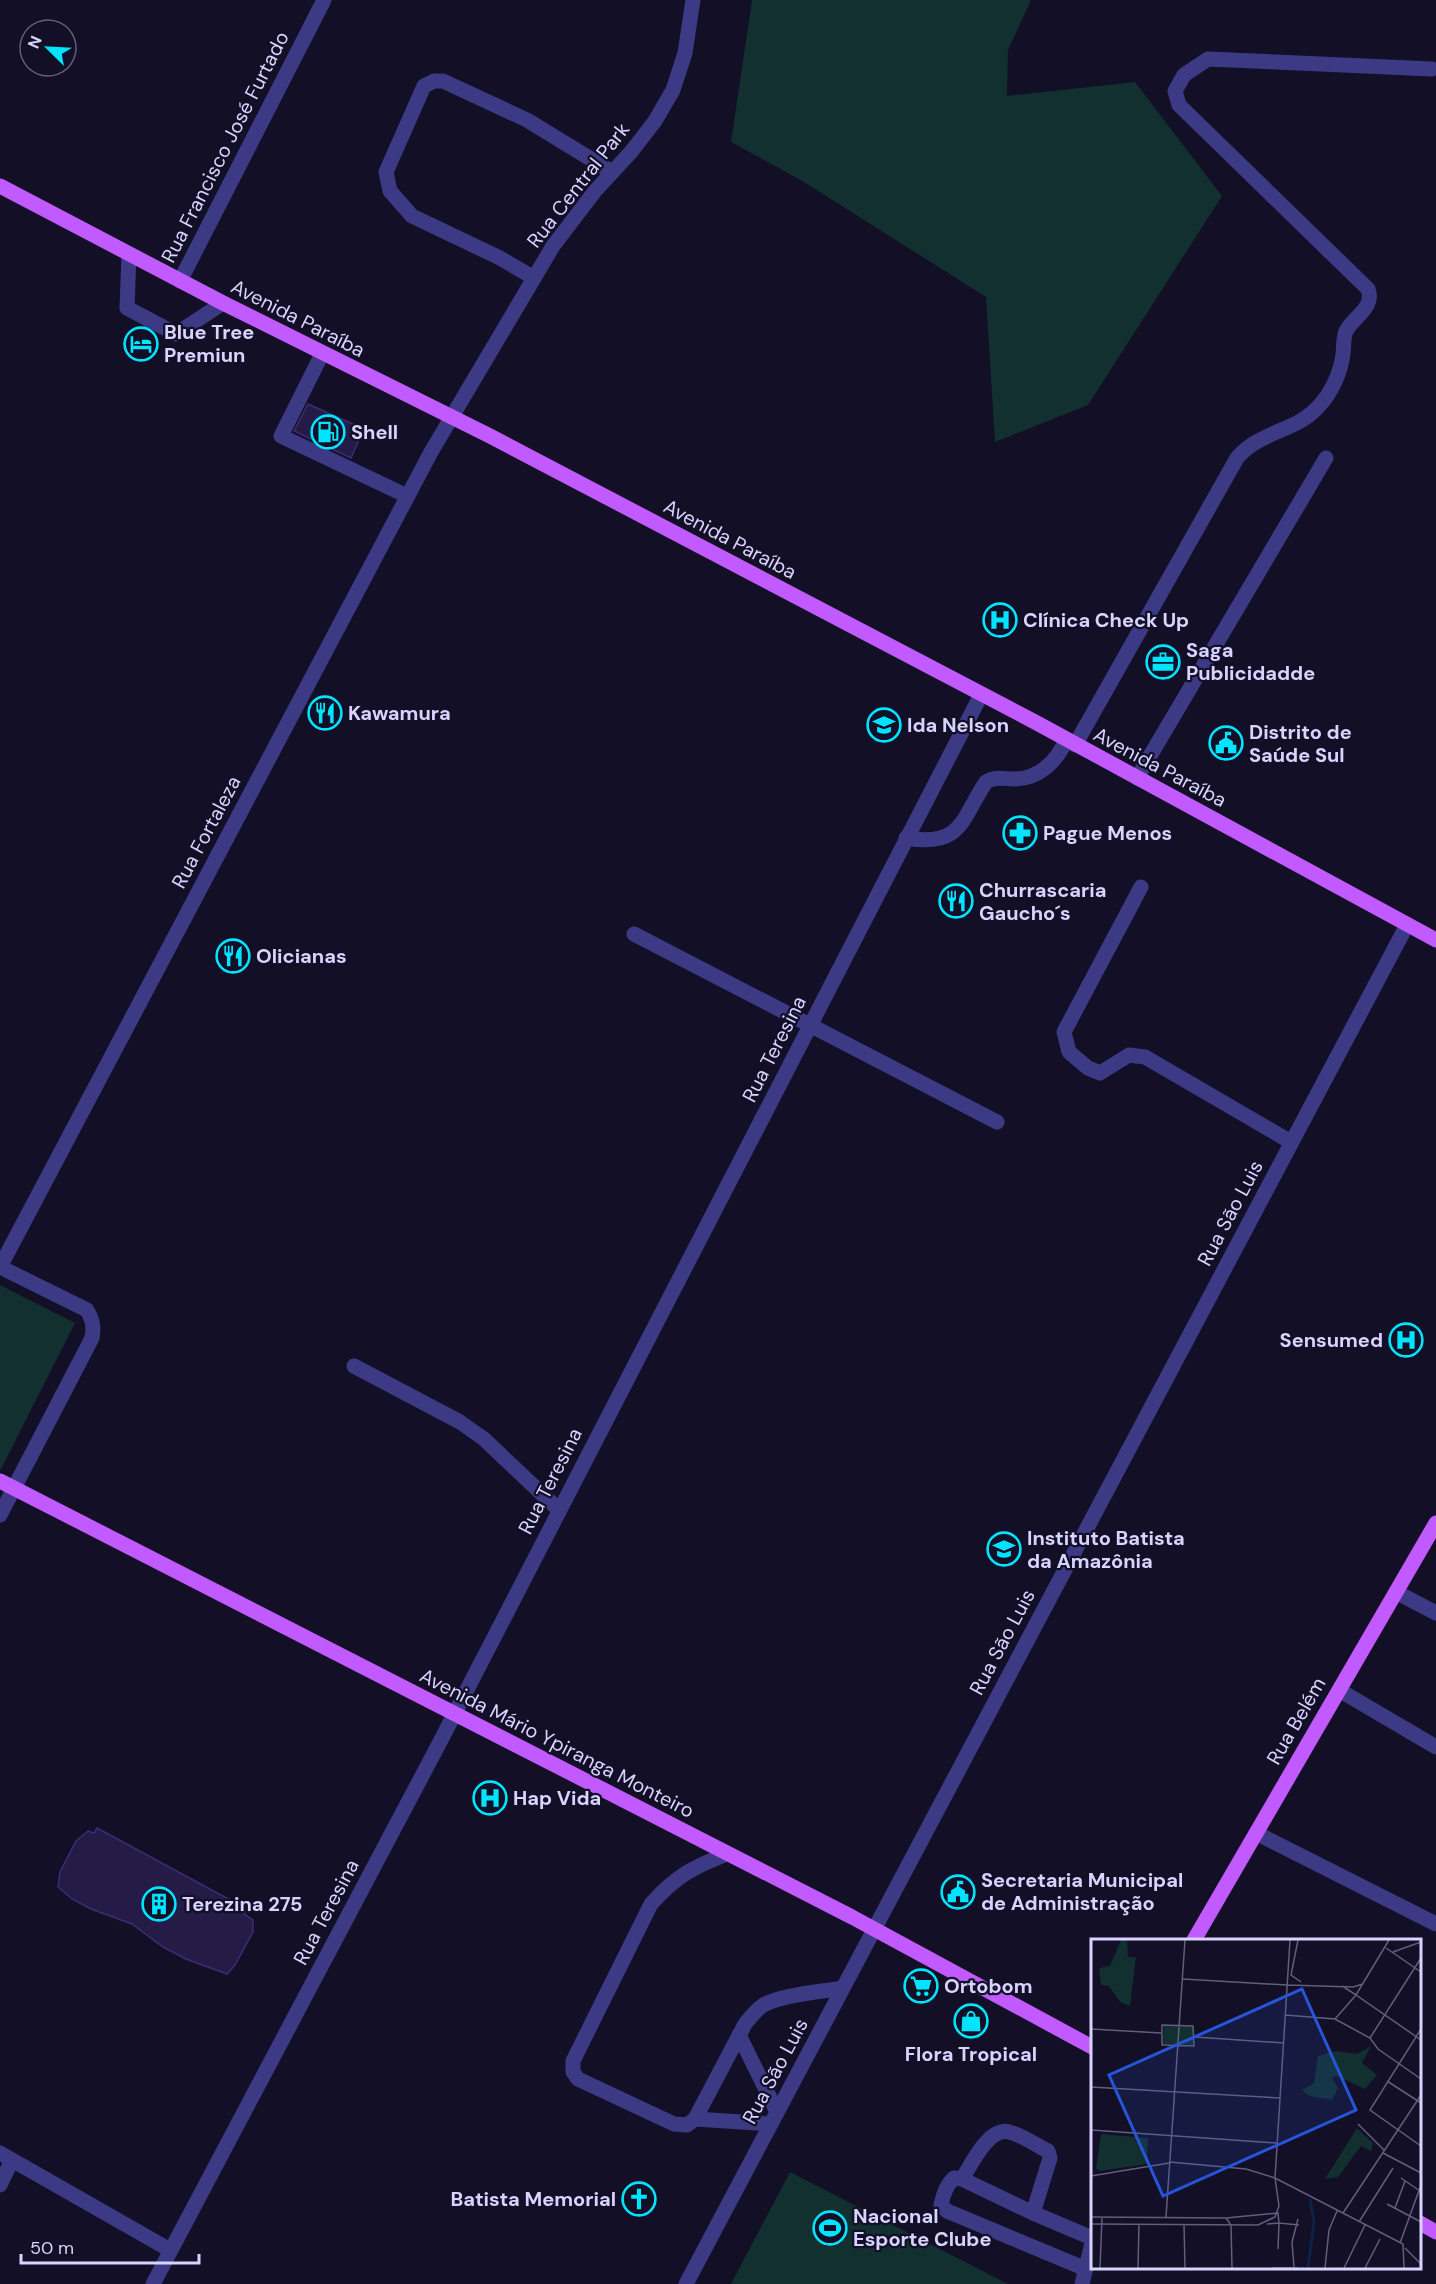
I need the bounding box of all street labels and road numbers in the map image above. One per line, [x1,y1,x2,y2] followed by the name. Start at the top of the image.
[155,27,295,267] street label: Rua Francisco José Furtado
[521,117,635,253] street label: Rua Central Park
[227,273,369,363] street label: Avenida Paraíba
[659,493,801,585] street label: Avenida Paraíba
[1089,721,1231,813] street label: Avenida Paraíba
[165,771,247,893] street label: Rua Fortaleza
[736,991,812,1107] street label: Rua Teresina
[1191,1156,1269,1270] street label: Rua São Luis
[512,1423,588,1539] street label: Rua Teresina
[963,1585,1041,1699] street label: Rua São Luis
[415,1662,699,1824] street label: Avenida Mário Ypiranga Monteiro
[1261,1673,1331,1769] street label: Rua Belém
[287,1855,365,1969] street label: Rua Teresina
[736,2014,814,2128] street label: Rua São Luis

